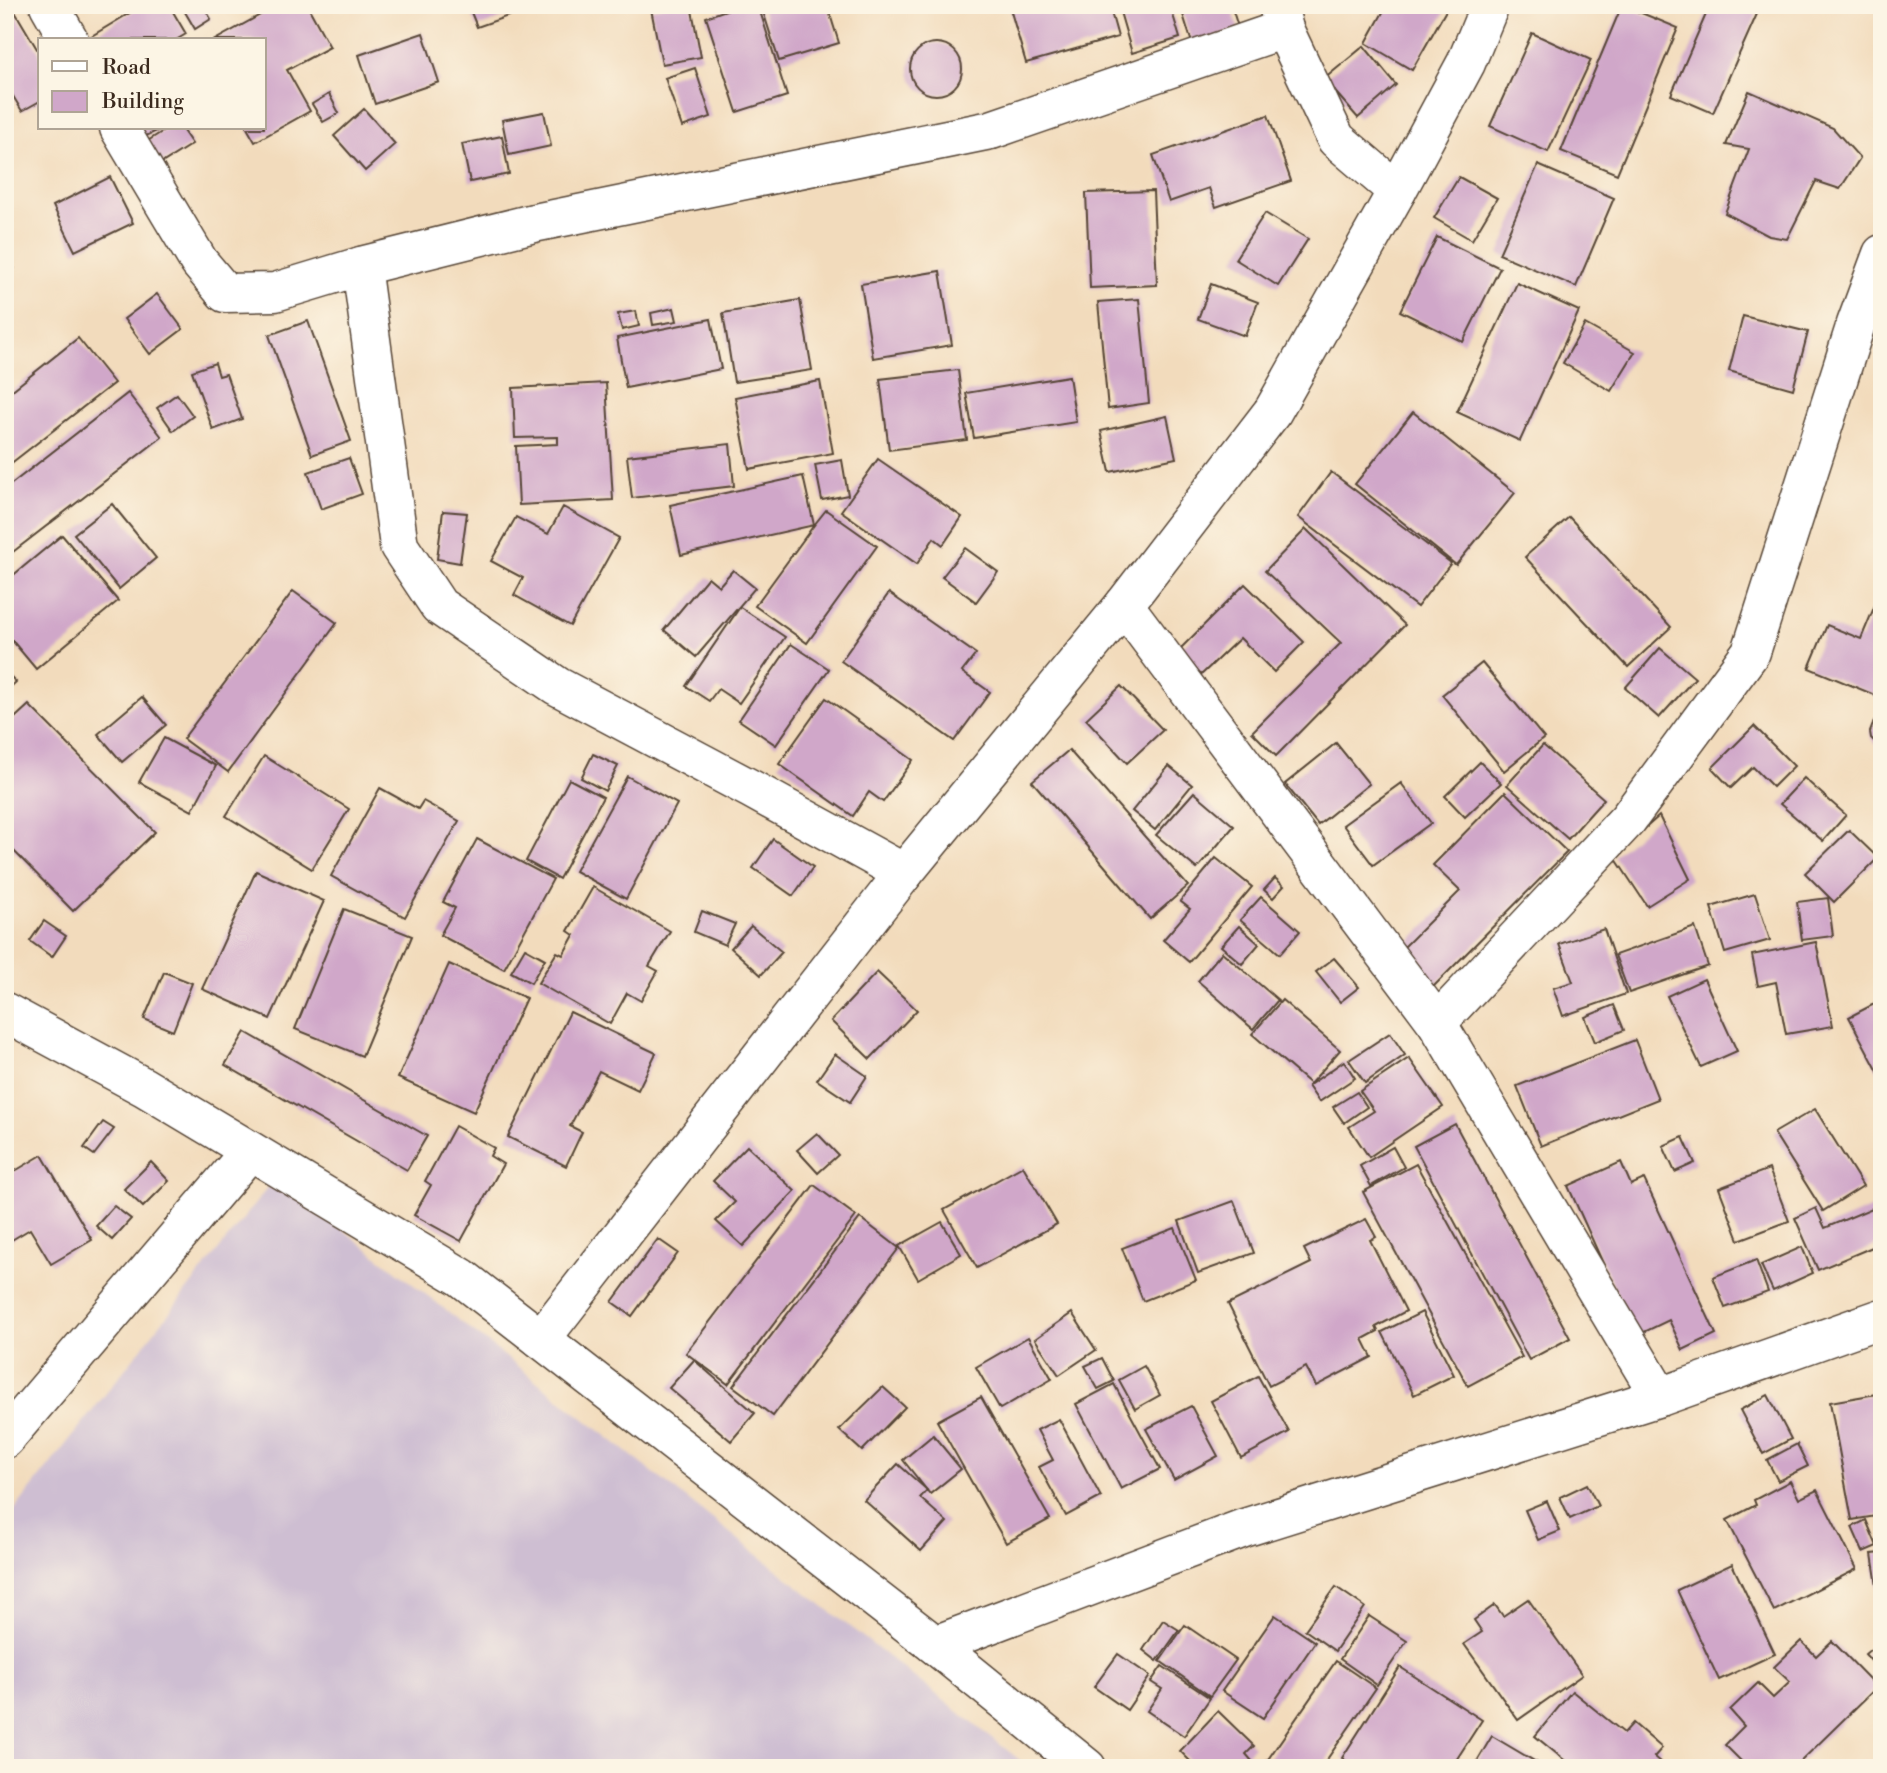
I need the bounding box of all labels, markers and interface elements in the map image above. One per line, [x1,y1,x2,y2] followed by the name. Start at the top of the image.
[38,38,266,130] legend
[102,55,151,81] text: Road
[101,89,184,115] text: Building

